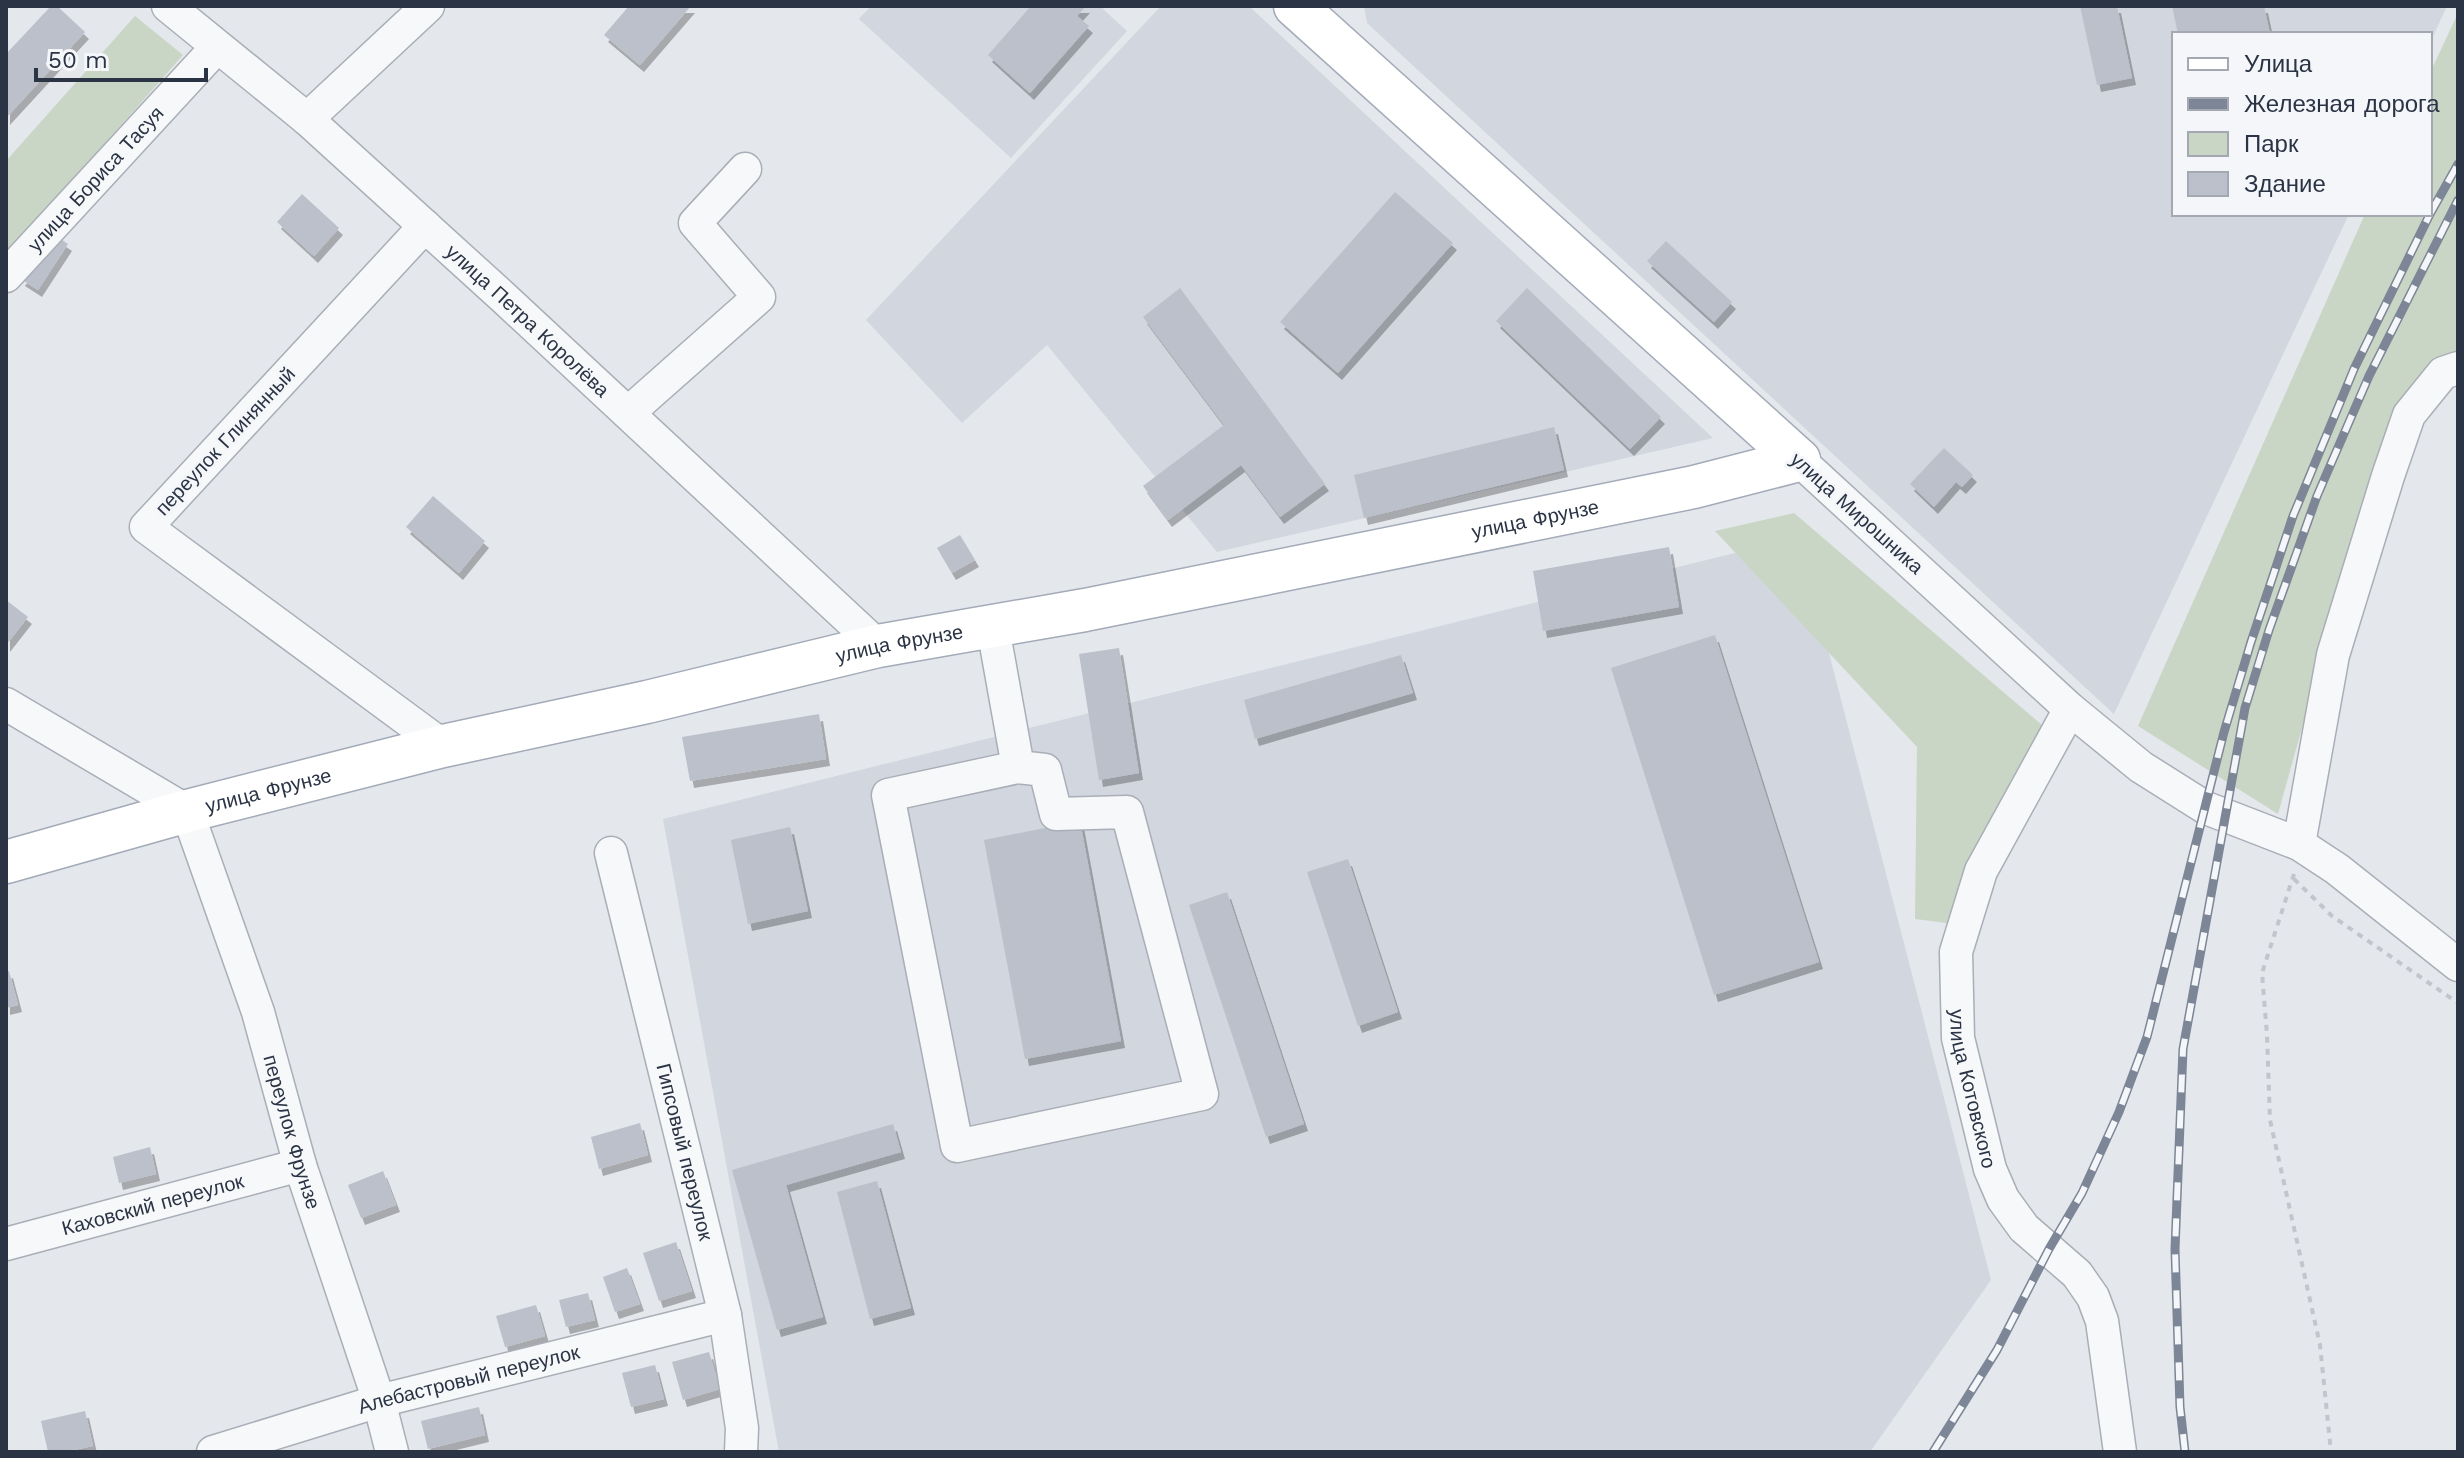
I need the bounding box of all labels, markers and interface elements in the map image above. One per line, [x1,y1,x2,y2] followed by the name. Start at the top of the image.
[36,32,206,82] scale bar
[2172,32,2432,216] legend
[48,46,108,74] text: 50 m
[2244,50,2313,78] text: Улица
[2244,90,2440,118] text: Железная дорога
[22,101,168,257] street label: улица Бориса Тасуя
[2244,130,2299,158] text: Парк
[2244,170,2326,198] text: Здание
[441,239,615,402] street label: улица Петра Королёва
[150,362,300,520] street label: переулок Глинянный
[1786,447,1929,580] street label: улица Мирошника
[1470,495,1601,544] street label: улица Фрунзе
[833,619,965,668] street label: улица Фрунзе
[203,763,334,818] street label: улица Фрунзе
[1945,1009,2001,1171] street label: улица Котовского
[258,1052,326,1212] street label: переулок Фрунзе
[651,1061,718,1243] street label: Гипсовый переулок
[59,1169,247,1240] street label: Каховский переулок
[355,1340,582,1419] street label: Алебастровый переулок

